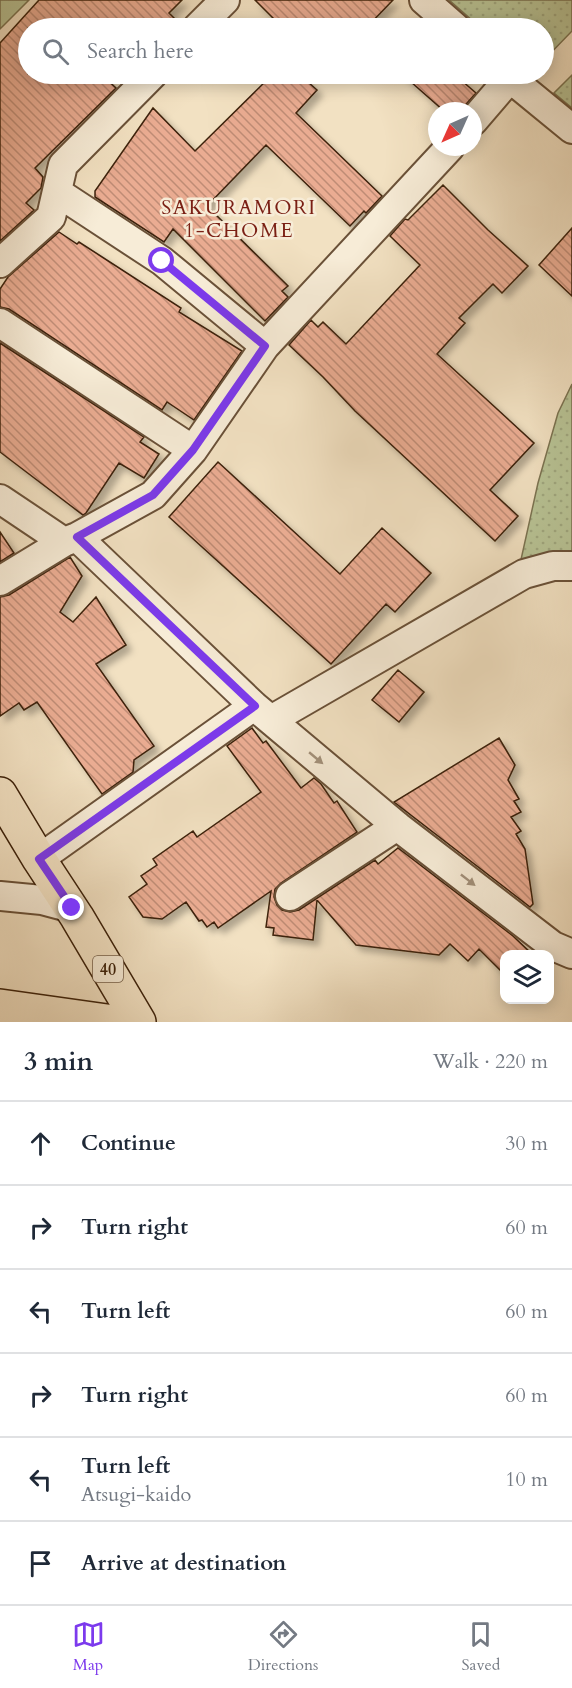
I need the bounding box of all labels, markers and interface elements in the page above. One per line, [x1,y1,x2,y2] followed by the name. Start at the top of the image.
[18,18,554,84] search box
[39,35,72,68] icon: search
[87,36,194,66] text: Search here
[428,102,482,156] north arrow
[161,194,317,244] district label: SAKURAMORI 1-CHOME
[148,247,174,273] route start
[308,751,324,764] one-way arrow
[460,874,476,887] one-way arrow
[58,894,84,920] route end
[500,950,554,1004] map controls
[500,950,554,1004] button: layers
[93,956,123,982] road number: 40
[24,1044,93,1079] text: 3 min
[433,1048,548,1075] text: Walk · 220 m
[24,1127,57,1160] icon: ahead
[81,1128,176,1158] text: Continue
[505,1130,548,1157] text: 30 m
[24,1211,57,1244] icon: right
[81,1212,188,1242] text: Turn right
[505,1214,548,1241] text: 60 m
[24,1295,57,1328] icon: left
[81,1296,170,1326] text: Turn left
[505,1298,548,1325] text: 60 m
[24,1379,57,1412] icon: right
[81,1380,188,1410] text: Turn right
[505,1382,548,1409] text: 60 m
[81,1451,170,1481] text: Turn left
[24,1463,57,1496] icon: left
[505,1466,548,1493] text: 10 m
[81,1481,191,1508] text: Atsugi-kaido
[24,1547,57,1580] icon: arrive
[81,1548,286,1578] text: Arrive at destination
[72,1618,105,1676] tab: Map
[248,1618,318,1676] tab: Directions
[462,1618,500,1676] tab: Saved

